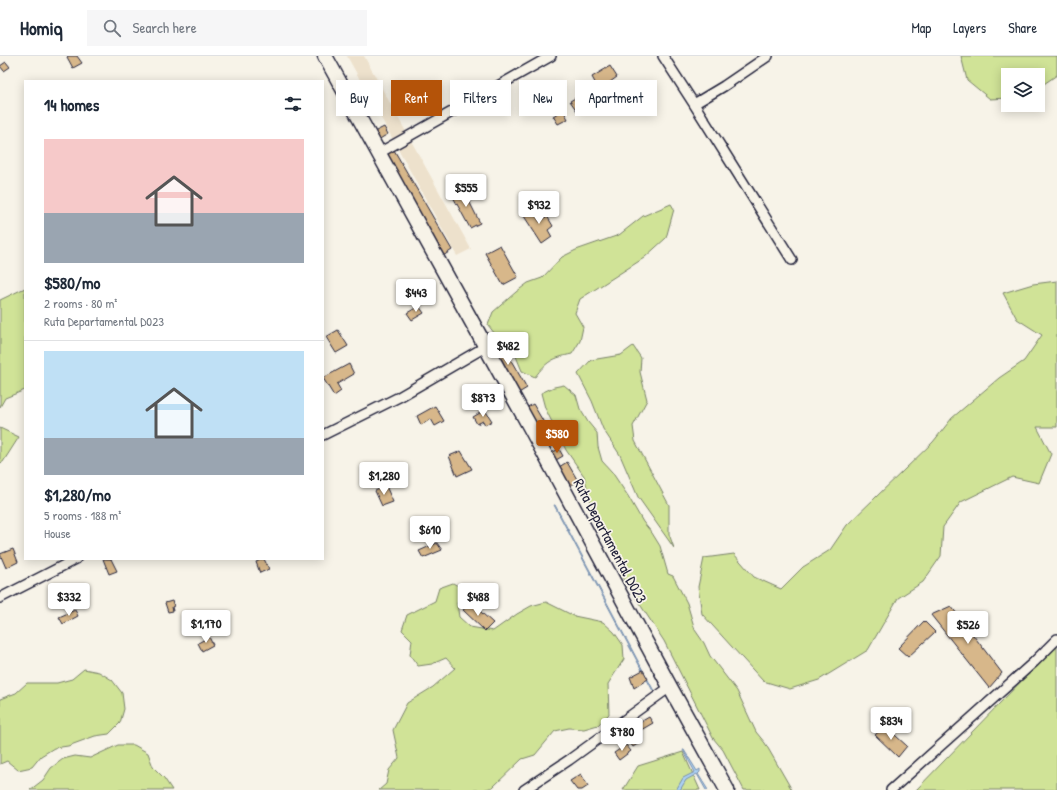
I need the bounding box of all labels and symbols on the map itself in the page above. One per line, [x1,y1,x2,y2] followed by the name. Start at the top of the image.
[442,174,490,208] pin: $555
[515,191,563,225] pin: $932
[392,279,440,313] pin: $443
[484,332,532,366] pin: $482
[459,384,507,418] pin: $873
[533,420,581,454] pin: $580
[351,462,417,496] pin: $1,280
[569,475,652,607] street label: Ruta Departamental D023
[406,516,454,550] pin: $610
[45,583,93,617] pin: $332
[454,583,502,617] pin: $488
[173,610,239,644] pin: $1,170
[944,611,992,645] pin: $526
[867,707,915,741] pin: $834
[598,718,646,752] pin: $780

